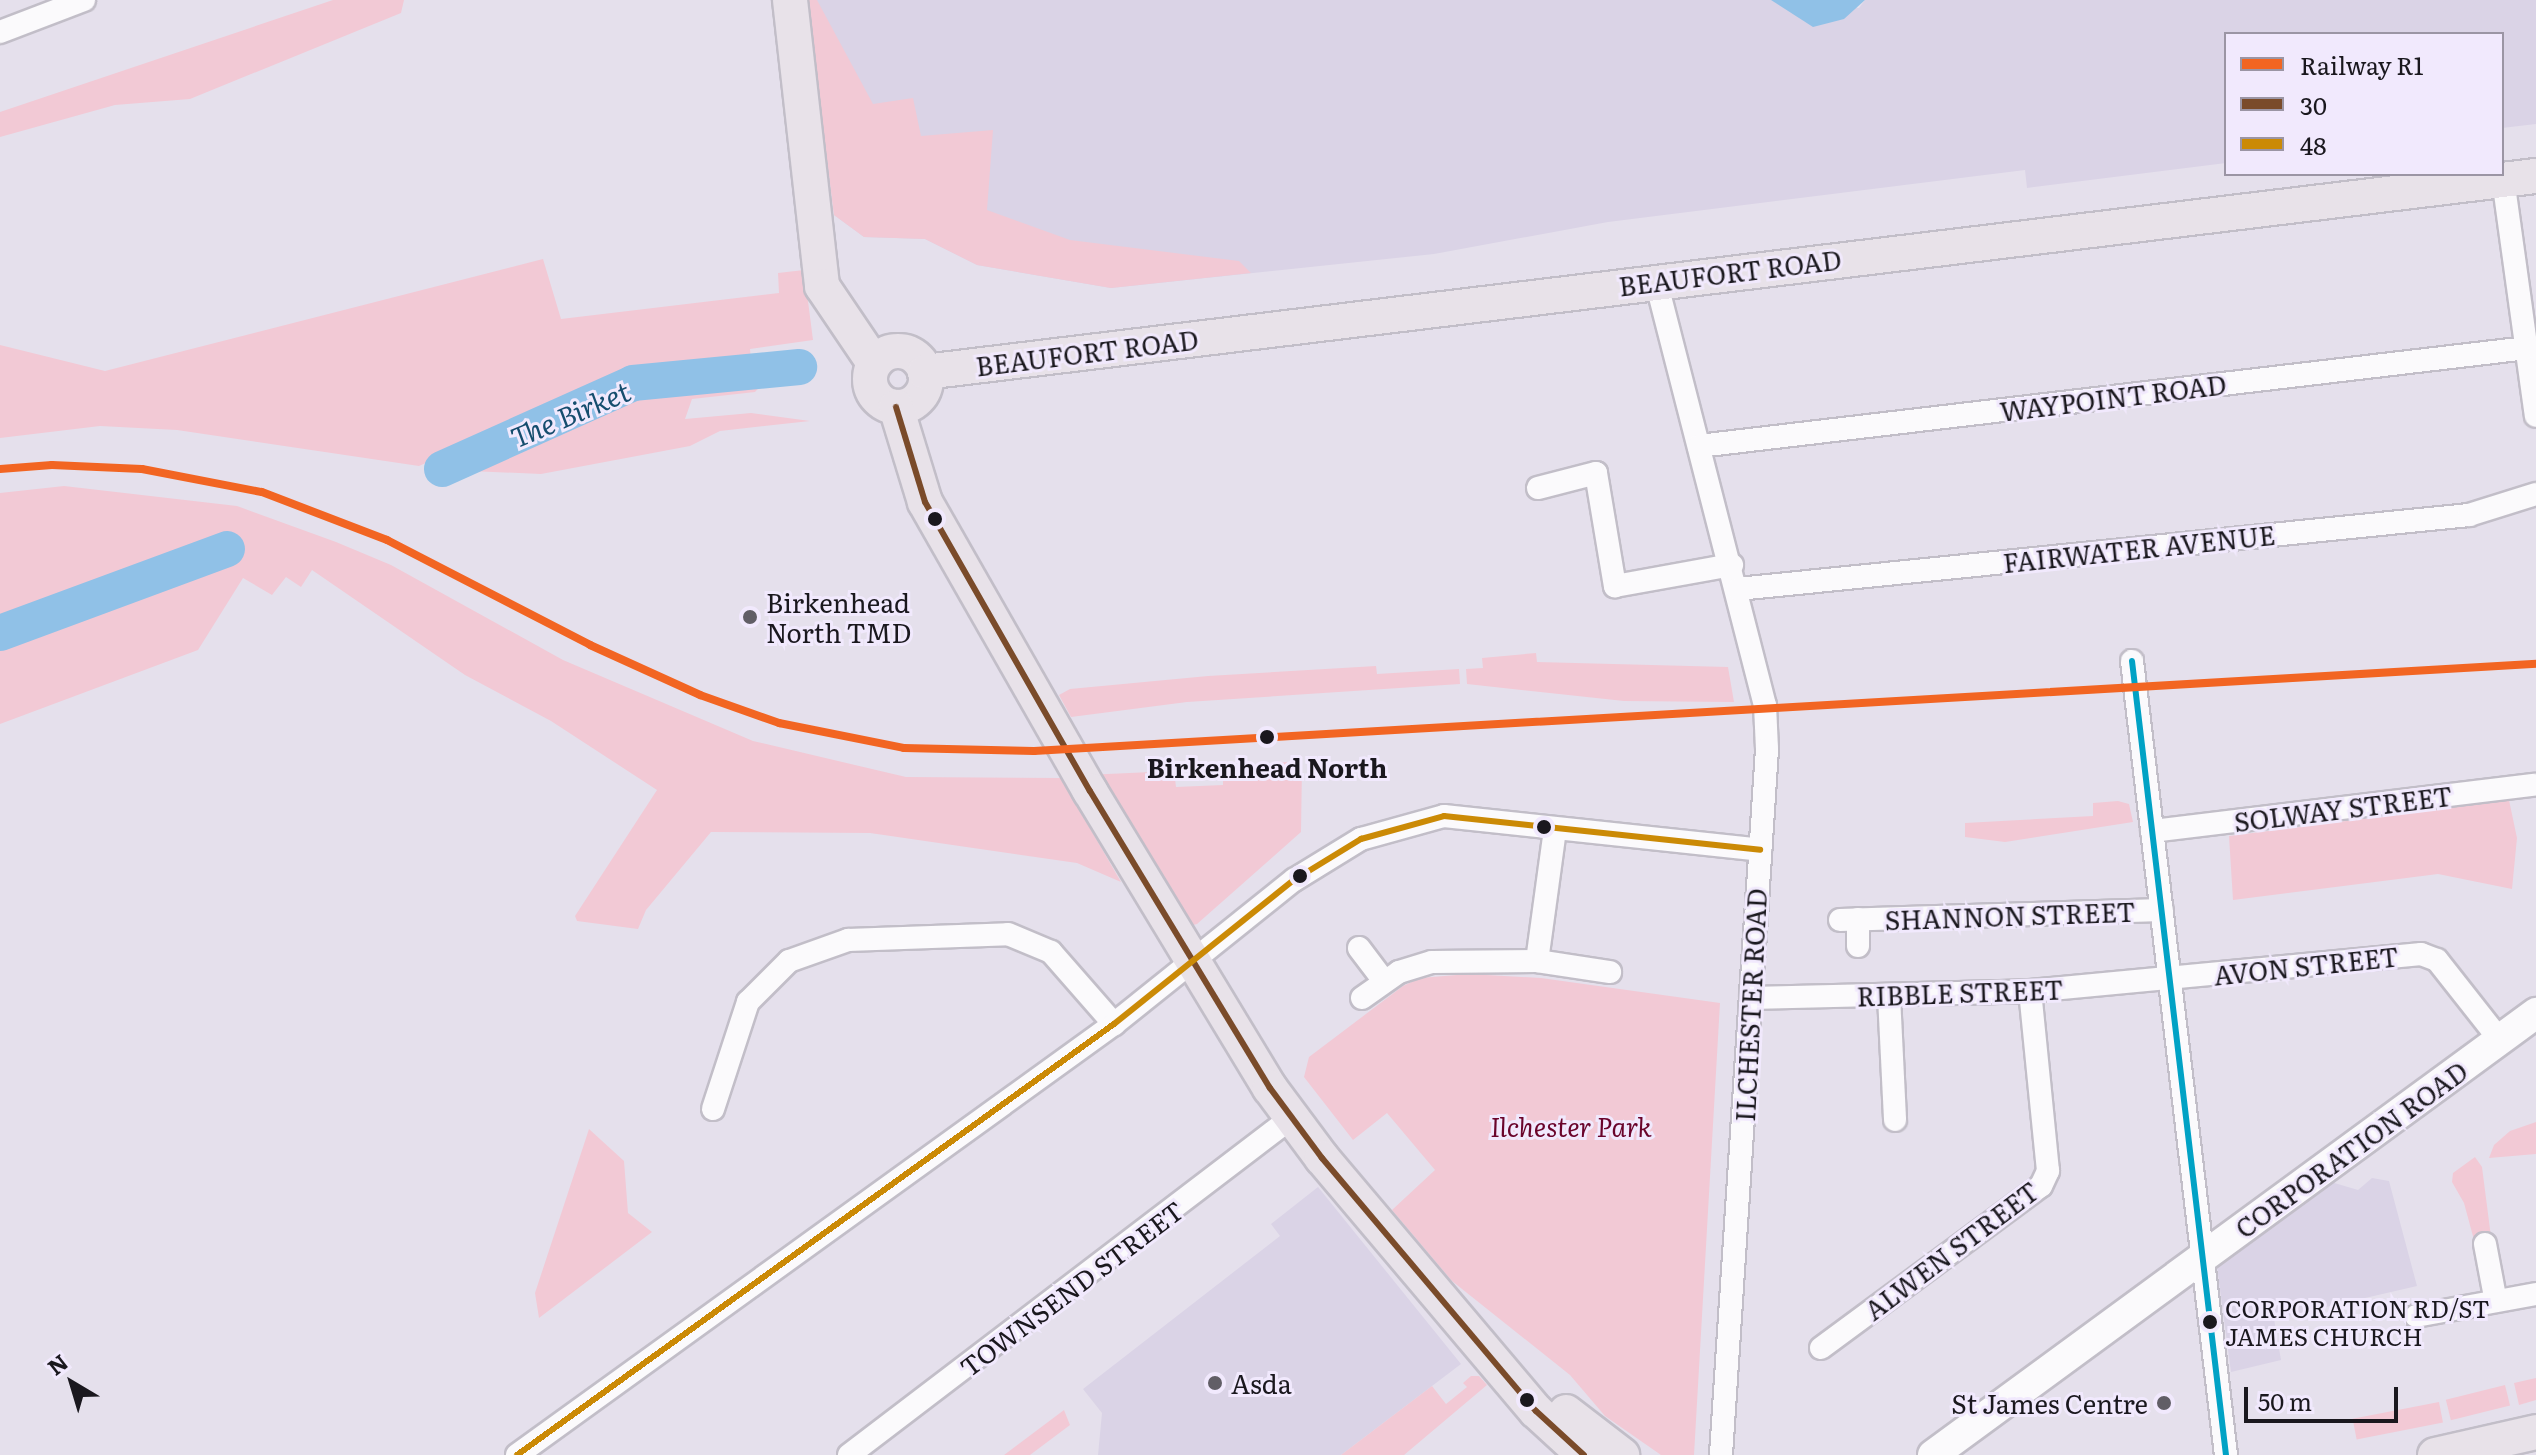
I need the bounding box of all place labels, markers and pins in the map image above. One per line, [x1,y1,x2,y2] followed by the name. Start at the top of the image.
[927,511,943,527] unlabelled marker
[766,586,911,648] place label: Birkenhead North TMD
[741,608,759,626] marker: Birkenhead North TMD
[1256,726,1278,748] marker: Birkenhead North
[1147,751,1387,783] place label: Birkenhead North
[1536,819,1552,835] unlabelled marker
[1292,868,1308,884] unlabelled marker
[2225,1294,2490,1350] place label: CORPORATION RD/ST JAMES CHURCH
[2202,1314,2218,1330] marker: CORPORATION RD/ST JAMES CHURCH
[1231,1367,1292,1399] place label: Asda
[1206,1374,1224,1392] marker: Asda
[1951,1387,2148,1419] place label: St James Centre
[1519,1392,1535,1408] unlabelled marker
[2155,1394,2173,1412] marker: St James Centre

